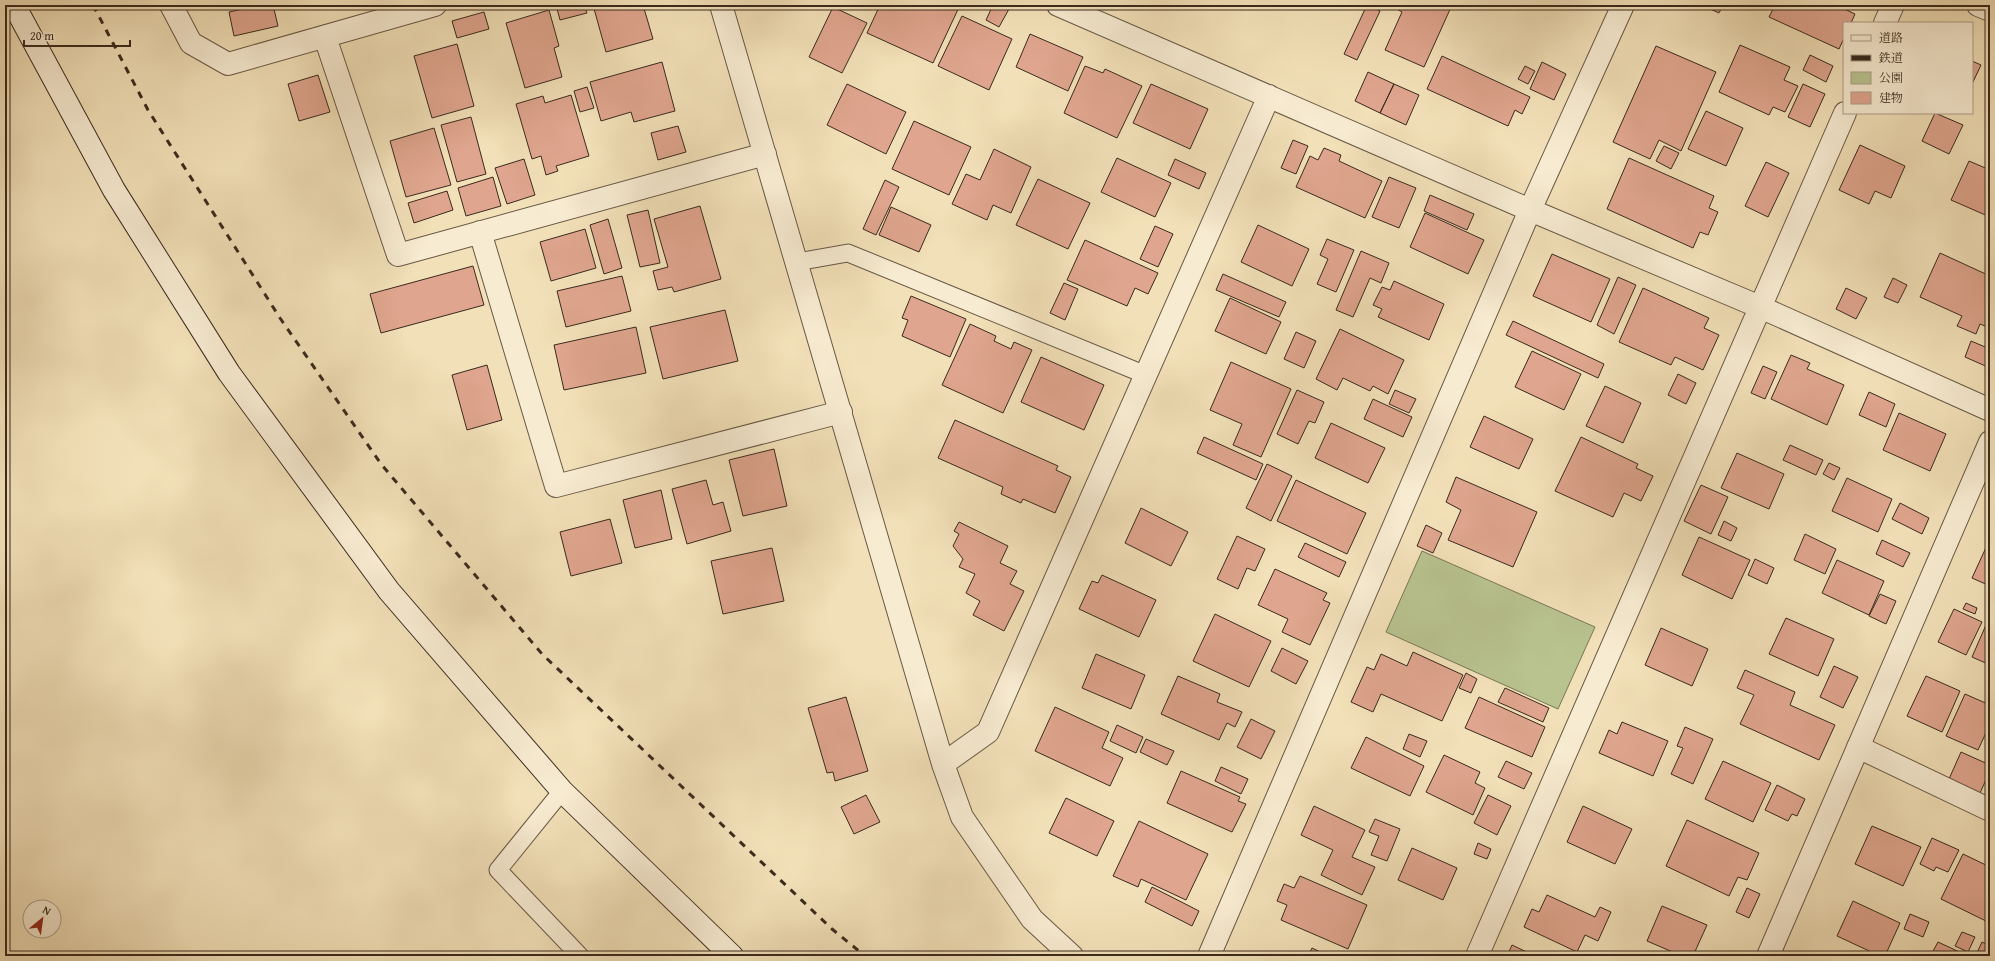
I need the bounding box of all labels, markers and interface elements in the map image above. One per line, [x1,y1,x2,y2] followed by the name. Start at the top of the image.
[24,22,130,48] scale bar
[1843,22,1973,114] legend
[30,27,54,44] text: 20 m
[1879,29,1903,46] text: 道路
[1878,49,1903,66] text: 鉄道
[1879,69,1903,86] text: 公園
[1879,89,1903,106] text: 建物
[22,899,62,939] north arrow
[40,901,55,919] text: N

